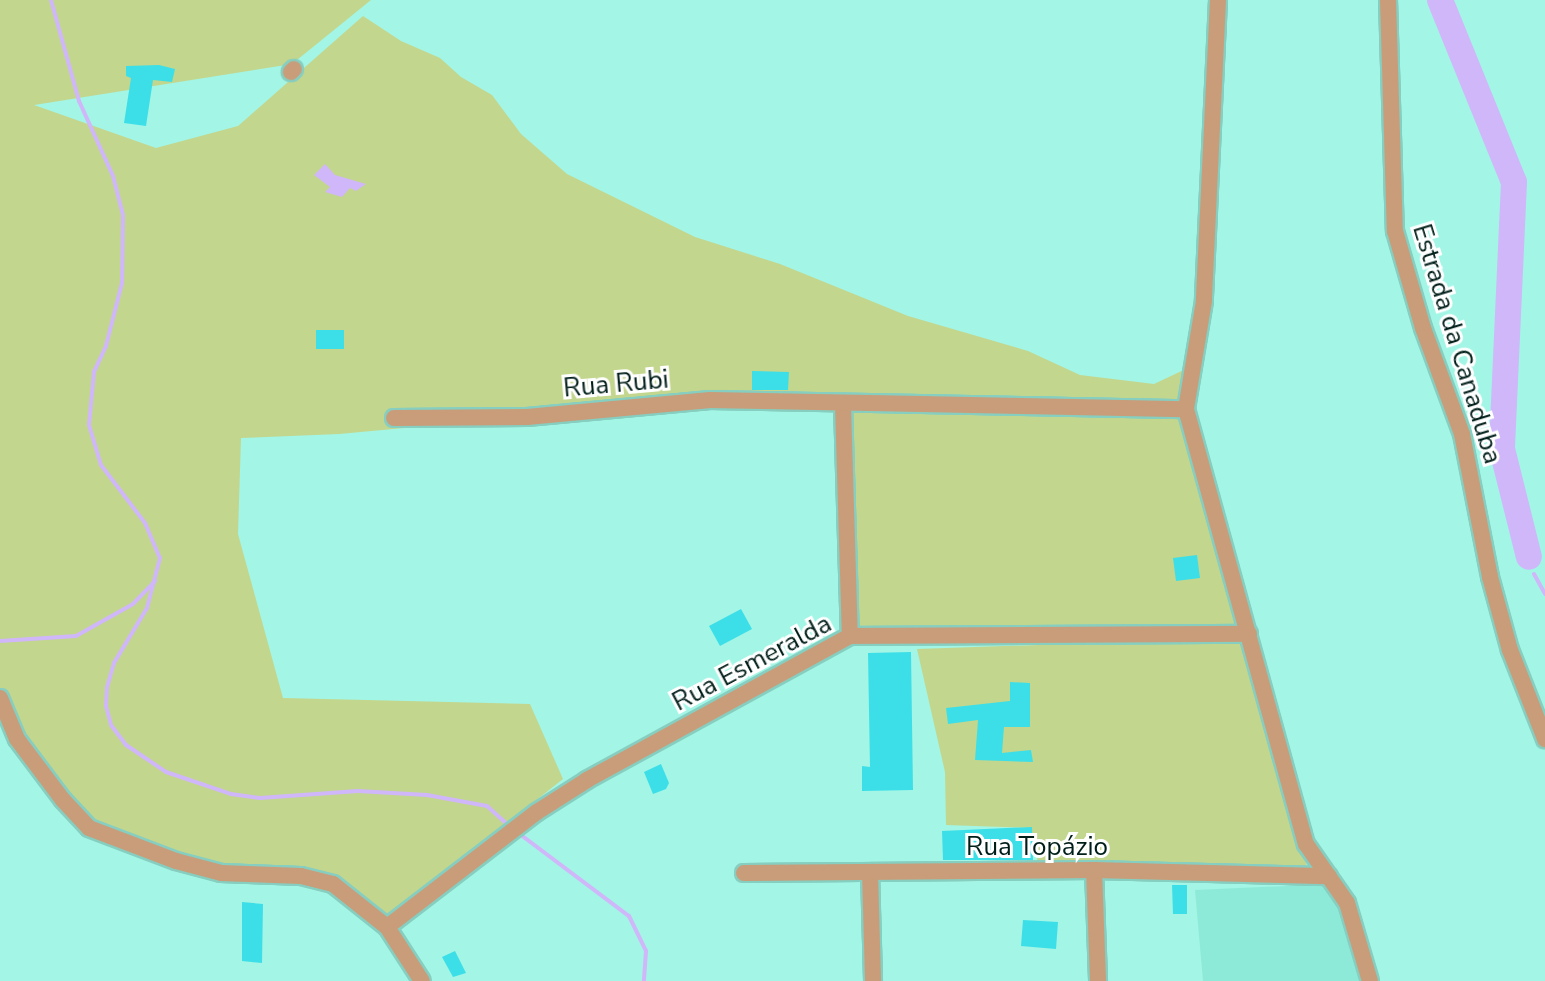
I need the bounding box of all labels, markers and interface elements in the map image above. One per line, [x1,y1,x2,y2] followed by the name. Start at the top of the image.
[1406,221,1508,467] street label: Estrada da Canaduba
[562,364,670,404] street label: Rua Rubi
[667,608,837,718] street label: Rua Esmeralda
[966,831,1108,863] street label: Rua Topázio

